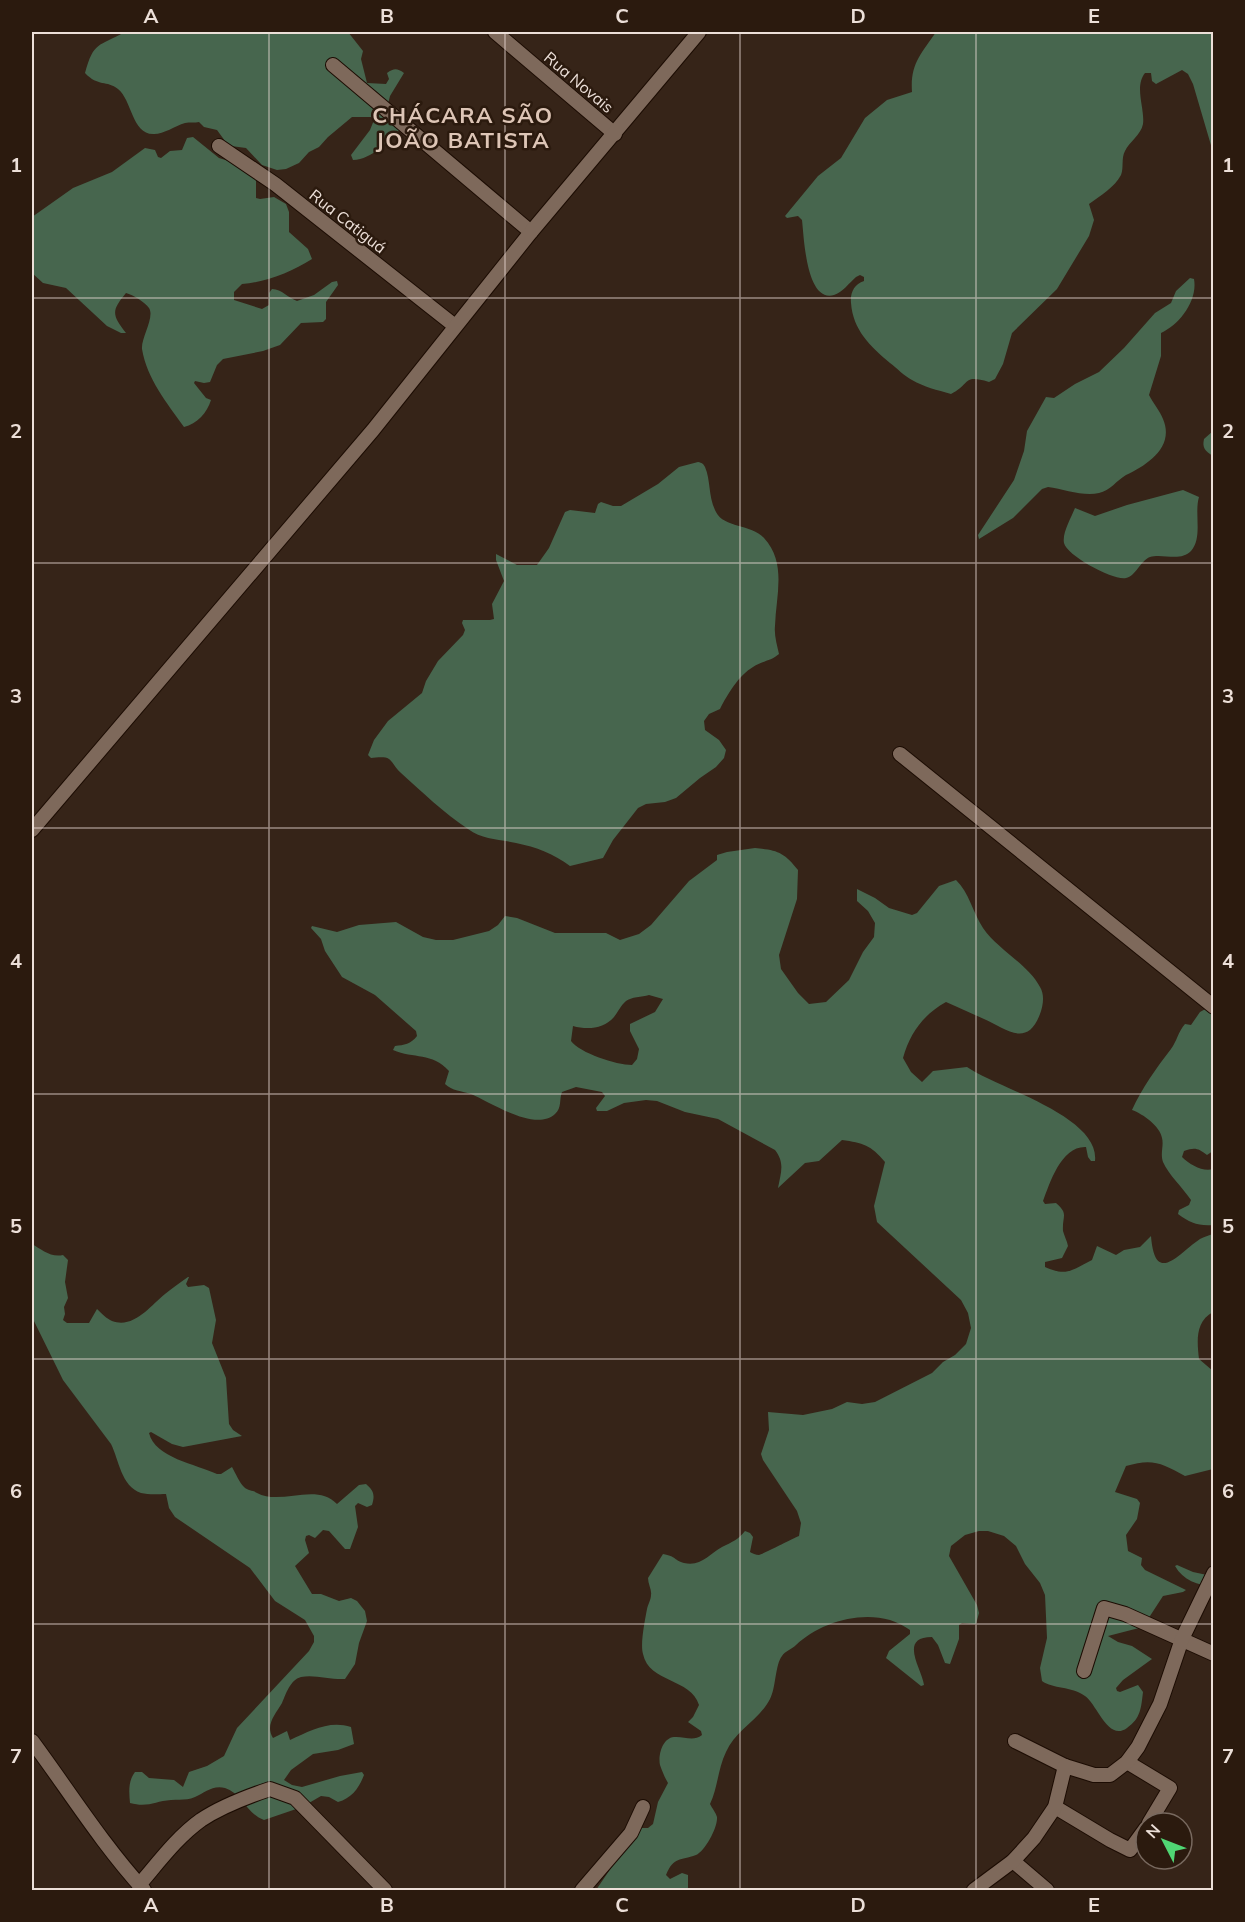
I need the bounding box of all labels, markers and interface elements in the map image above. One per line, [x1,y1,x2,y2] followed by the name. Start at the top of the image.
[144,3,159,28] text: A
[380,3,394,28] text: B
[615,3,629,28] text: C
[850,3,866,28] text: D
[1088,3,1100,28] text: E
[540,47,618,117] street label: Rua Novais
[372,101,554,154] district label: CHÁCARA SÃO JOÃO BATISTA
[10,152,22,177] text: 1
[1222,152,1234,177] text: 1
[305,185,391,257] street label: Rua Catiguá
[10,418,22,443] text: 2
[1222,418,1234,443] text: 2
[10,683,22,708] text: 3
[1222,683,1234,708] text: 3
[10,948,22,973] text: 4
[1222,948,1234,973] text: 4
[10,1213,22,1238] text: 5
[1222,1213,1234,1238] text: 5
[10,1478,22,1503] text: 6
[1222,1478,1234,1503] text: 6
[10,1743,22,1768] text: 7
[1222,1743,1234,1768] text: 7
[1134,1811,1194,1871] north arrow
[1141,1820,1164,1842] text: N
[144,1892,159,1917] text: A
[380,1892,394,1917] text: B
[615,1892,629,1917] text: C
[850,1892,866,1917] text: D
[1088,1892,1100,1917] text: E

